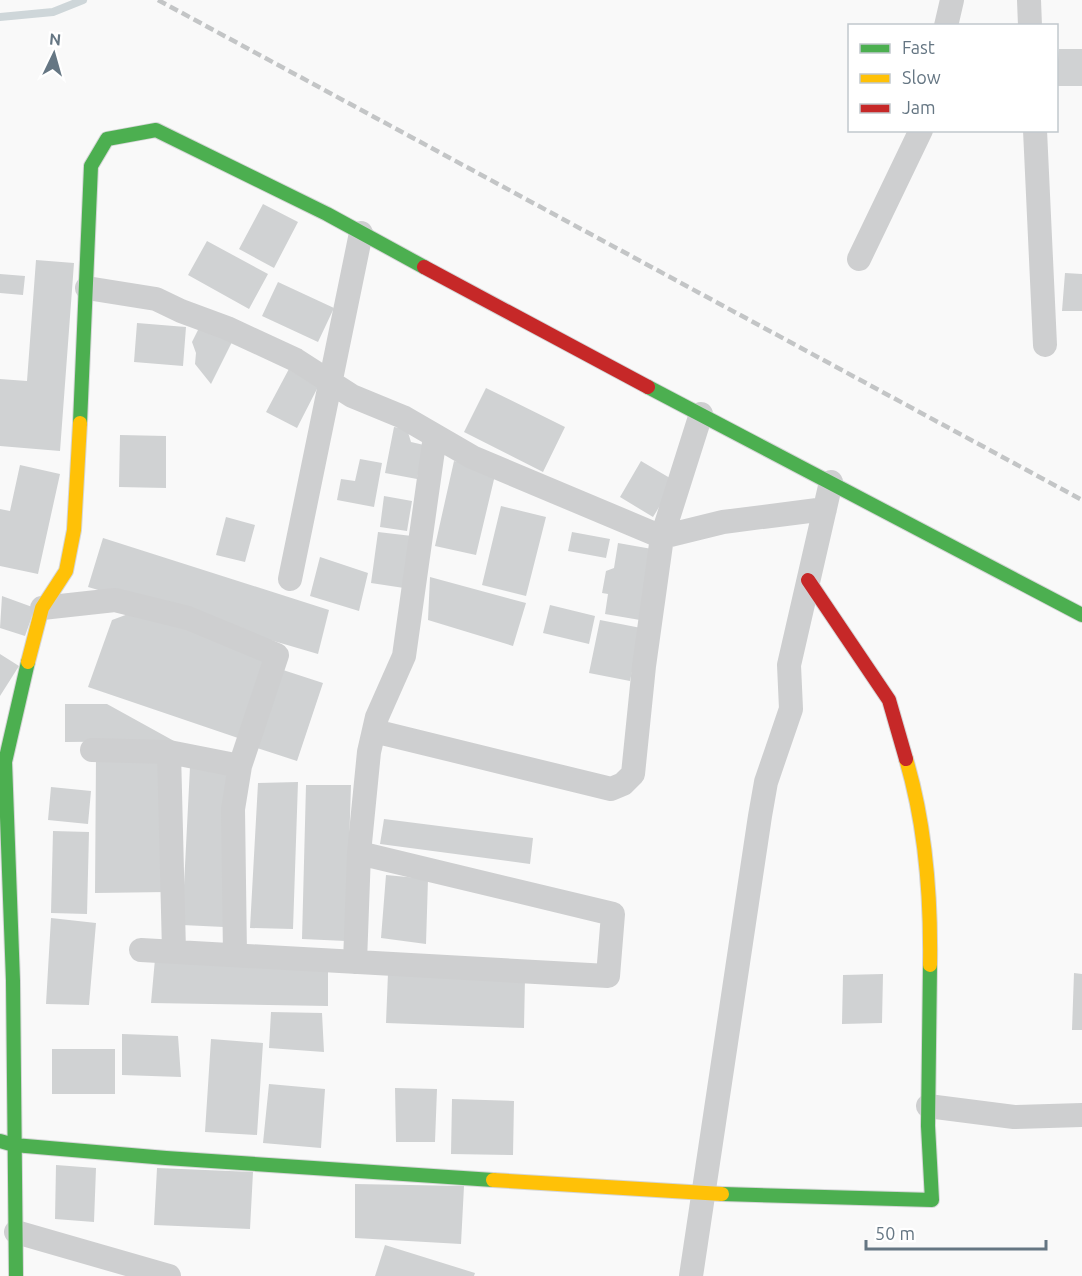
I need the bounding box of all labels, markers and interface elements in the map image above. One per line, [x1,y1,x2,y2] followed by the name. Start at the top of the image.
[24,24,84,84] north arrow
[848,24,1058,132] legend
[49,30,62,49] text: N
[902,37,935,57] text: Fast
[902,67,941,87] text: Slow
[902,97,936,117] text: Jam
[866,1213,1046,1251] scale bar
[875,1223,915,1243] text: 50 m

